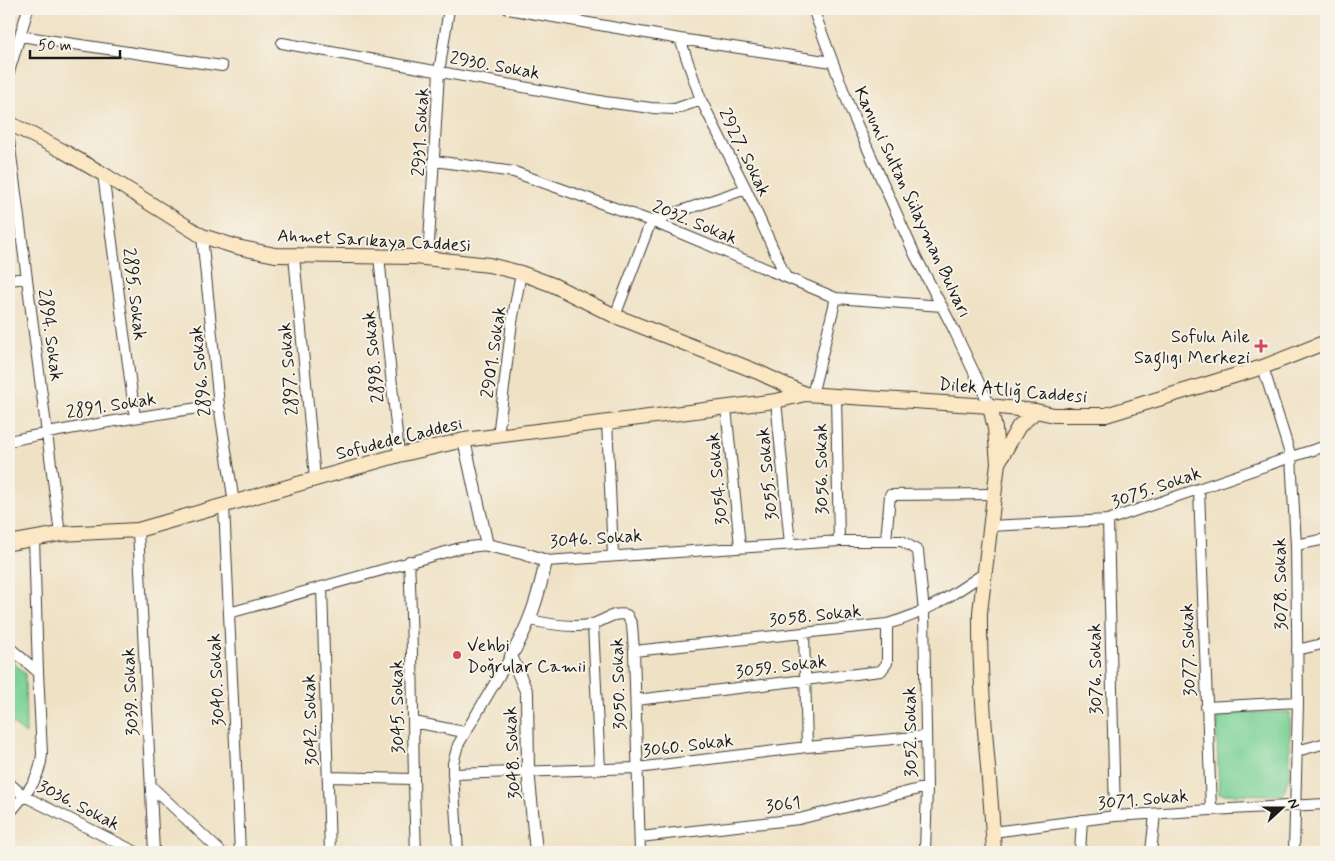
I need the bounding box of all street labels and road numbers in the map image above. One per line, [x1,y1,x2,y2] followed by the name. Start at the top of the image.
[448,46,542,86] street label: 2930. Sokak
[848,83,976,322] street label: Kanuni Sultan Sülayman Bulvarı
[407,87,435,177] street label: 2931. Sokak
[712,104,776,201] street label: 2927. Sokak
[649,195,741,251] street label: 2032. Sokak
[277,224,471,258] street label: Ahmet Sarıkaya Caddesi
[116,246,152,342] street label: 2895. Sokak
[32,288,68,383] street label: 2894. Sokak
[476,305,512,400] street label: 2901. Sokak
[357,310,391,404] street label: 2898. Sokak
[273,321,305,416] street label: 2897. Sokak
[184,324,218,418] street label: 2896. Sokak
[938,373,1088,409] street label: Dilek Atlığ Caddesi
[65,387,158,425] street label: 2891. Sokak
[334,412,465,466] street label: Sofudede Caddesi
[809,423,835,515] street label: 3056. Sokak
[751,426,785,522] street label: 3055. Sokak
[701,431,735,526] street label: 3054. Sokak
[1108,461,1204,514] street label: 3075. Sokak
[549,524,643,554] street label: 3046. Sokak
[1268,537,1294,631] street label: 3078. Sokak
[768,599,863,633] street label: 3058. Sokak
[1175,603,1203,697] street label: 3077. Sokak
[1083,623,1109,715] street label: 3076. Sokak
[203,633,231,727] street label: 3040. Sokak
[605,637,633,731] street label: 3050. Sokak
[117,647,145,737] street label: 3039. Sokak
[734,650,828,684] street label: 3059. Sokak
[385,660,411,754] street label: 3045. Sokak
[297,674,325,766] street label: 3042. Sokak
[898,686,924,778] street label: 3052. Sokak
[499,706,527,800] street label: 3048. Sokak
[641,729,735,763] street label: 3060. Sokak
[33,775,124,837] street label: 3036. Sokak
[1097,784,1189,816] street label: 3071. Sokak
[764,791,802,819] street label: 3061

